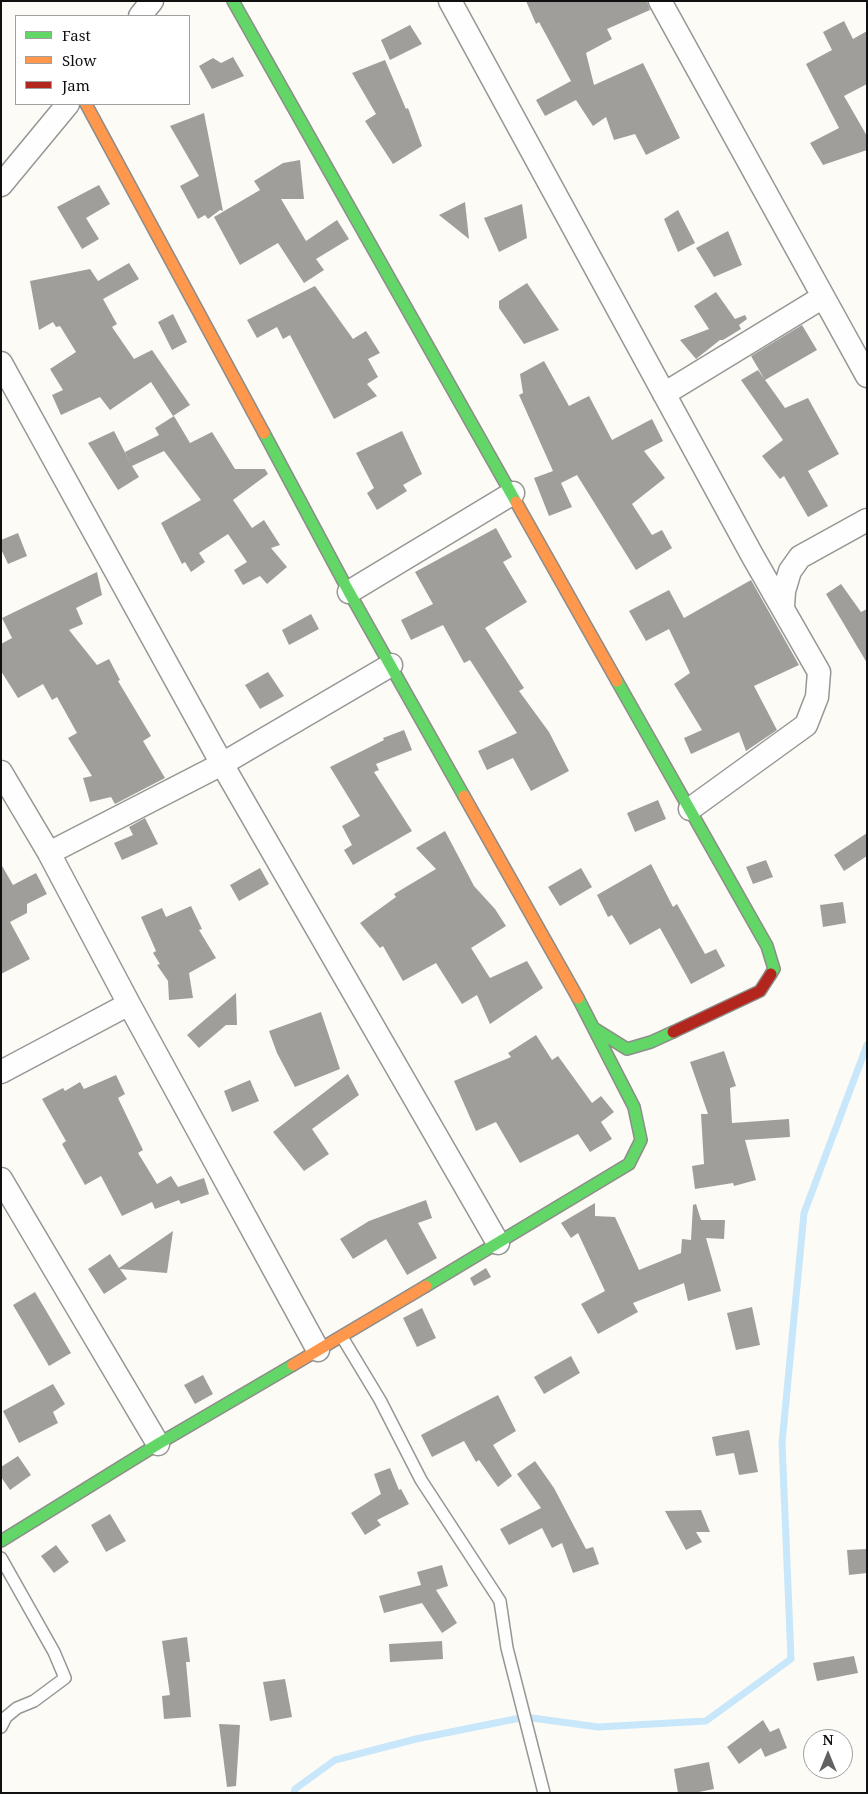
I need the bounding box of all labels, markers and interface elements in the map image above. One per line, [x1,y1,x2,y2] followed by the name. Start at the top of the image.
[15,15,190,105] legend
[62,25,91,45] text: Fast
[62,50,96,70] text: Slow
[62,75,90,95] text: Jam
[803,1729,853,1779] north arrow
[822,1730,834,1749] text: N

